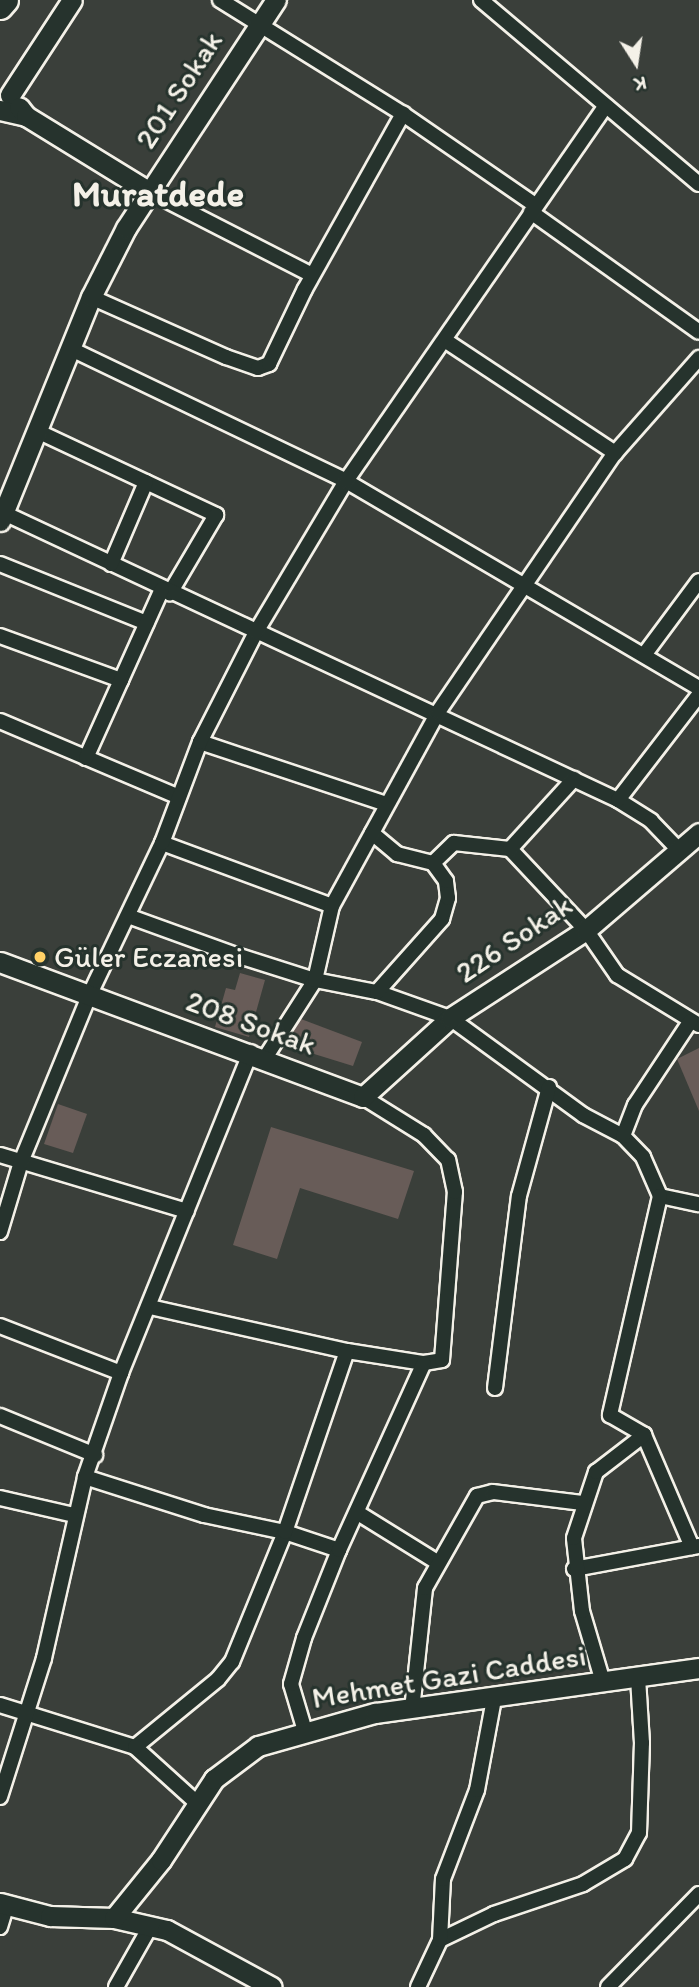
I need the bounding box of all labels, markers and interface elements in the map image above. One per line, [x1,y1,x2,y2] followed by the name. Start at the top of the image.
[128,25,230,155] street label: 201 Sokak
[601,28,671,98] north arrow
[632,72,649,97] text: K
[72,171,244,215] district label: Muratdede
[449,887,579,991] street label: 226 Sokak
[54,939,244,975] place label: Güler Eczanesi
[32,949,48,965] marker: Güler Eczanesi
[181,983,321,1063] street label: 208 Sokak
[309,1637,589,1717] street label: Mehmet Gazi Caddesi

